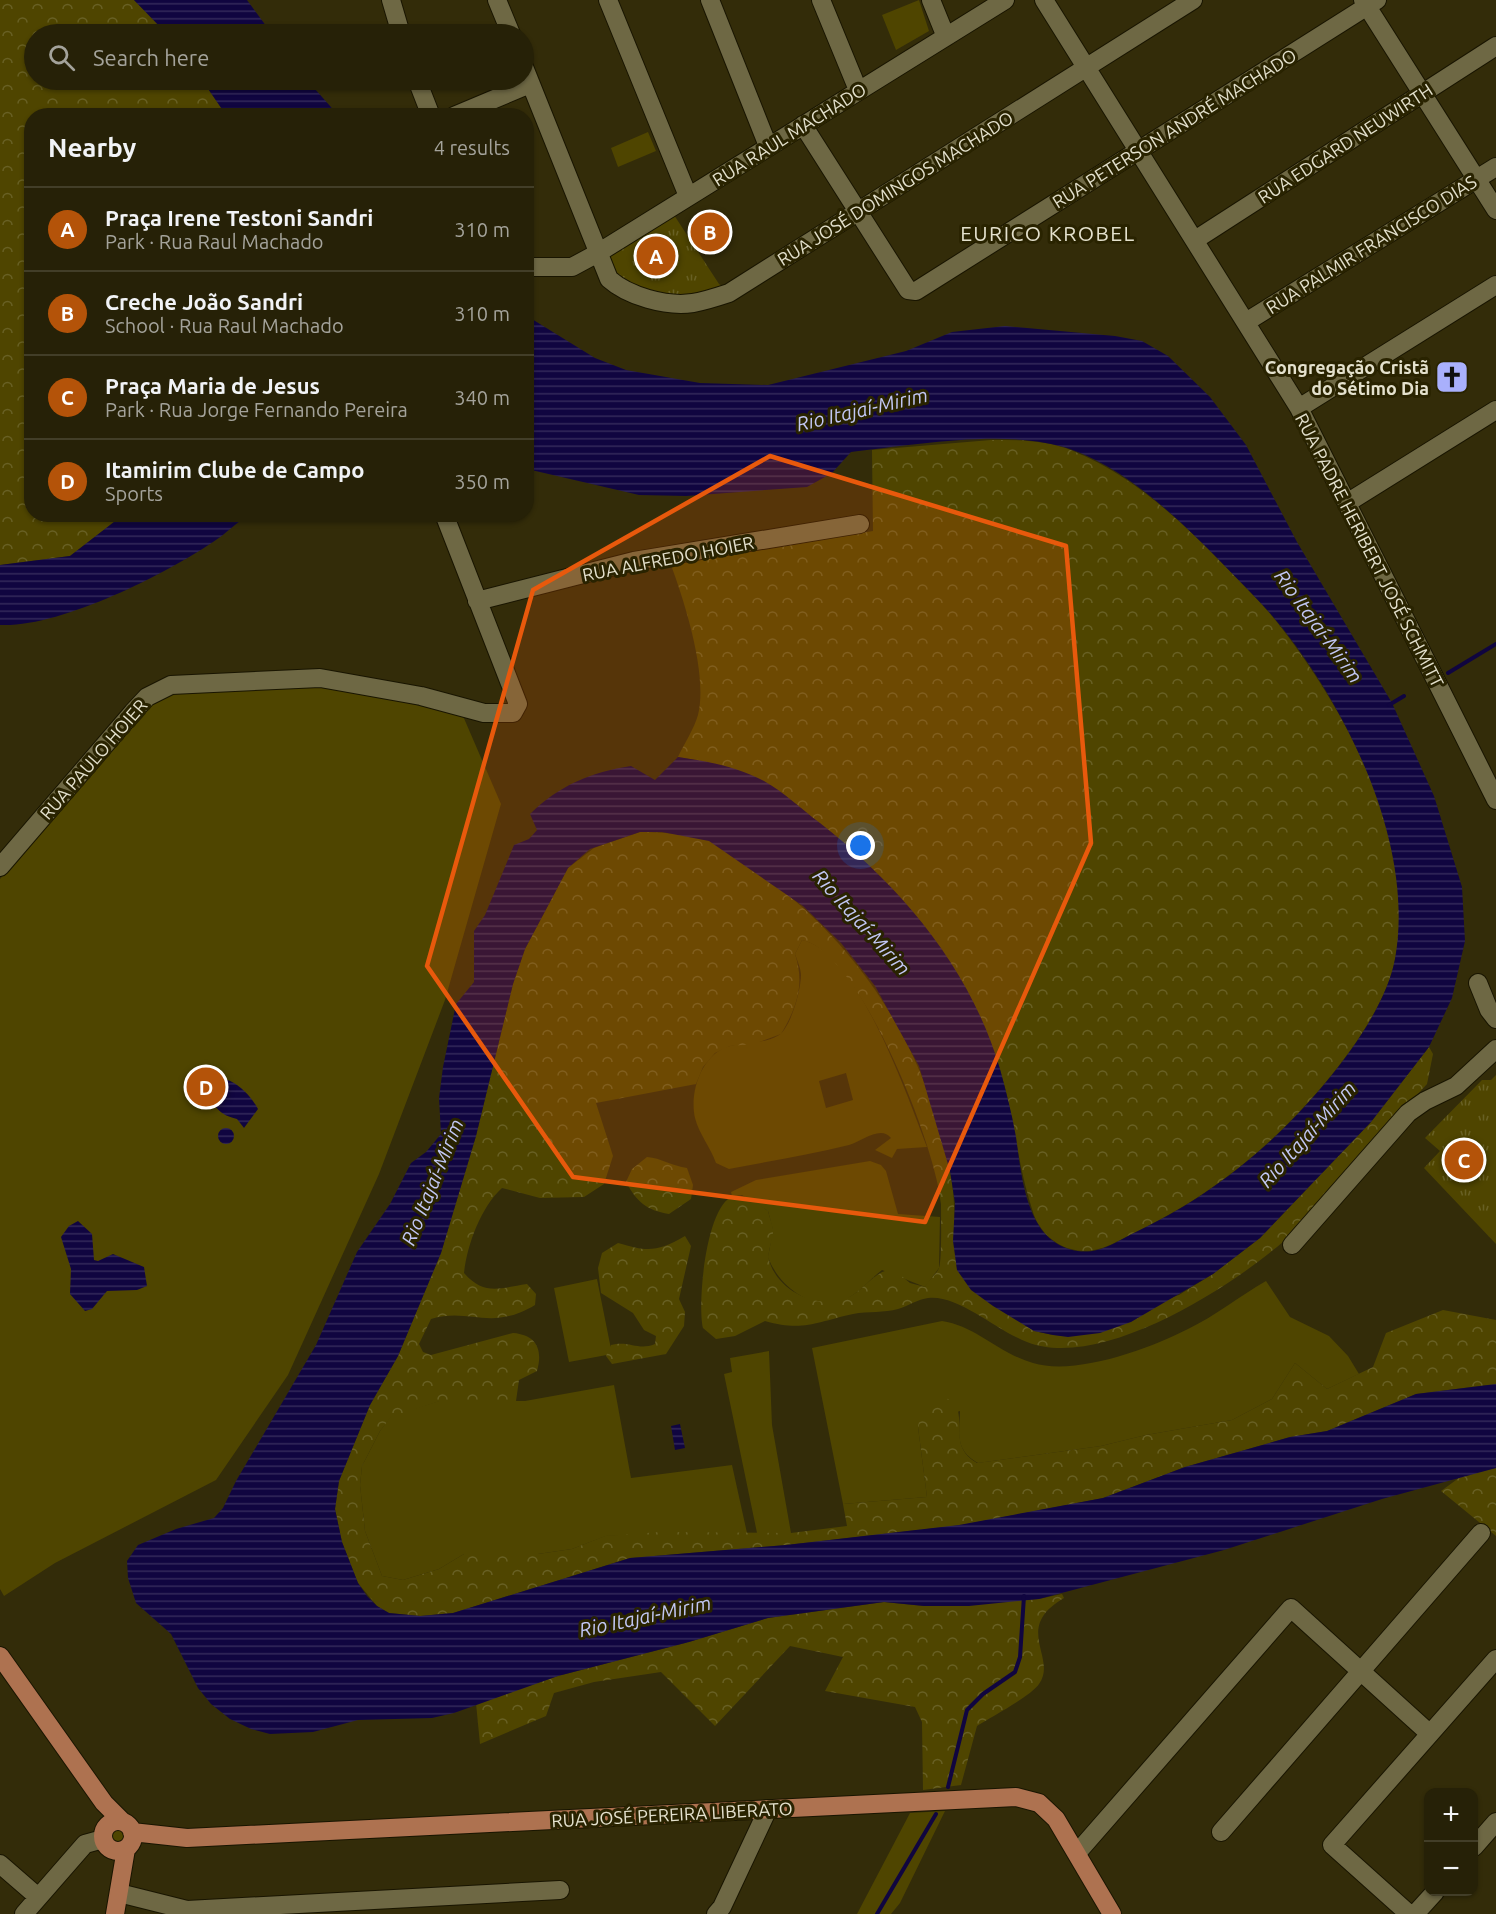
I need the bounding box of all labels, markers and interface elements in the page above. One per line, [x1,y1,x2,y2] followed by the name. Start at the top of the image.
[24,24,534,90] search box
[45,41,78,74] icon: search
[1048,44,1300,212] street label: RUA PETERSON ANDRÉ MACHADO
[93,45,209,70] text: Search here
[708,79,870,189] street label: RUA RAUL MACHADO
[1254,79,1436,207] street label: RUA EDGARD NEUWIRTH
[773,106,1017,269] street label: RUA JOSÉ DOMINGOS MACHADO
[48,133,136,162] text: Nearby
[434,136,510,159] text: 4 results
[1262,171,1480,317] street label: RUA PALMIR FRANCISCO DIAS
[105,205,373,230] text: Praça Irene Testoni Sandri
[690,210,730,254] pin: B
[60,218,75,241] text: A
[454,218,510,241] text: 310 m
[960,221,1136,245] district label: EURICO KROBEL
[105,230,324,253] text: Park · Rua Raul Machado
[636,234,676,278] pin: A
[105,289,303,314] text: Creche João Sandri
[61,302,74,325] text: B
[454,302,510,325] text: 310 m
[105,314,344,337] text: School · Rua Raul Machado
[1265,357,1429,398] place label: Congregação Cristã do Sétimo Dia
[1434,359,1470,395] church icon: Congregação Cristã do Sétimo Dia
[105,373,320,398] text: Praça Maria de Jesus
[794,383,930,435] water label: Rio Itajaí-Mirim
[61,386,74,409] text: C
[454,386,510,409] text: 340 m
[105,398,408,421] text: Park · Rua Jorge Fernando Pereira
[1292,409,1449,690] street label: RUA PADRE HERIBERT JOSÉ SCHMITT
[105,457,364,482] text: Itamirim Clube de Campo
[60,470,75,493] text: D
[454,470,510,493] text: 350 m
[105,482,163,505] text: Sports
[581,532,755,584] street label: RUA ALFREDO HOIER
[1270,565,1368,687] water label: Rio Itajaí-Mirim
[35,695,151,823] street label: RUA PAULO HOIER
[846,831,875,860] your location
[809,864,915,980] water label: Rio Itajaí-Mirim
[186,1064,226,1110] pin: D
[1254,1076,1360,1192] water label: Rio Itajaí-Mirim
[396,1115,468,1249] water label: Rio Itajaí-Mirim
[1444,1138,1484,1182] pin: C
[577,1591,713,1641] water label: Rio Itajaí-Mirim
[1424,1788,1478,1896] map controls
[1424,1788,1478,1842] button: +
[551,1797,793,1830] street label: RUA JOSÉ PEREIRA LIBERATO
[1424,1842,1478,1896] button: −

